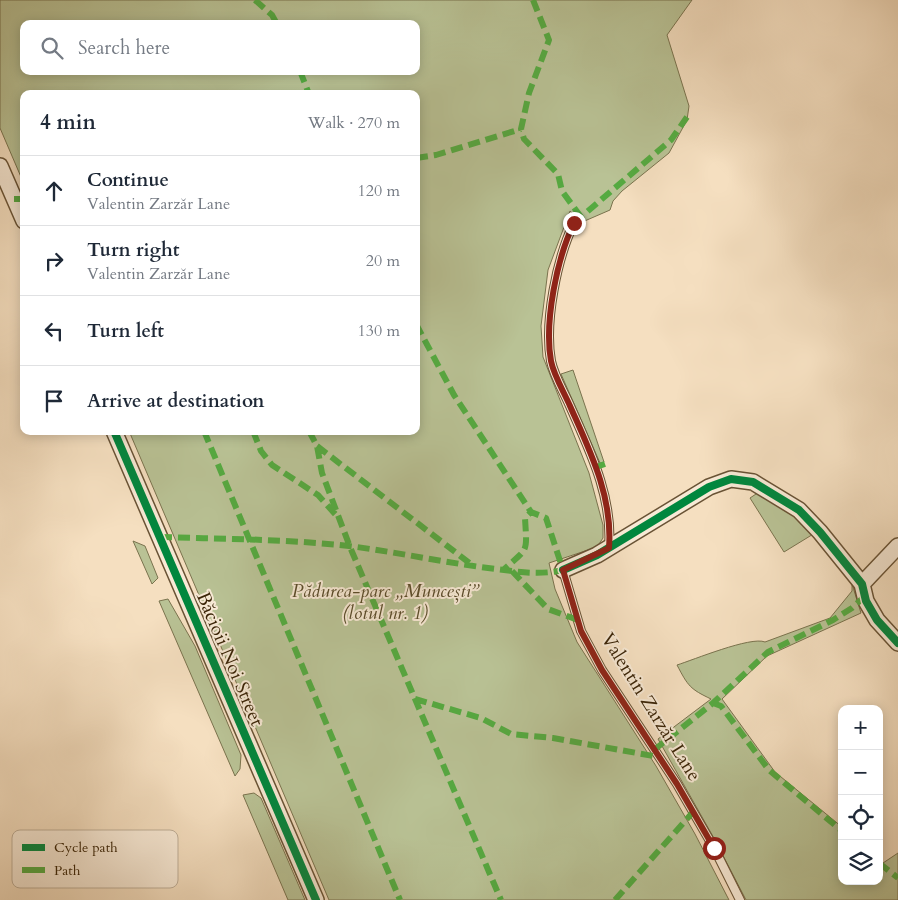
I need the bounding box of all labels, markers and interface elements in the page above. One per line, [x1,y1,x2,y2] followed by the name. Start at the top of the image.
[20,20,420,75] search box
[38,34,66,62] icon: search
[78,35,170,61] text: Search here
[40,108,96,137] text: 4 min
[308,112,400,134] text: Walk · 270 m
[87,167,169,193] text: Continue
[40,177,68,205] icon: ahead
[358,180,400,202] text: 120 m
[87,193,230,215] text: Valentin Zarzăr Lane
[563,212,586,235] route end
[87,237,179,263] text: Turn right
[40,247,68,275] icon: right
[366,250,400,272] text: 20 m
[87,263,230,285] text: Valentin Zarzăr Lane
[40,317,68,345] icon: left
[87,318,164,344] text: Turn left
[358,320,400,342] text: 130 m
[40,387,68,415] icon: arrive
[87,388,264,414] text: Arrive at destination
[292,578,480,626] park label: Pădurea-parc „Muncești” (lotul nr. 1)
[190,588,270,730] street label: Băcioii Noi Street
[595,628,707,786] street label: Valentin Zarzăr Lane
[838,705,883,885] map controls
[838,705,883,750] button: +
[838,750,883,795] button: −
[838,795,883,840] button: locate
[12,830,178,888] legend
[703,837,726,860] route start
[54,838,118,857] text: Cycle path
[838,840,883,885] button: layers
[54,861,81,880] text: Path

